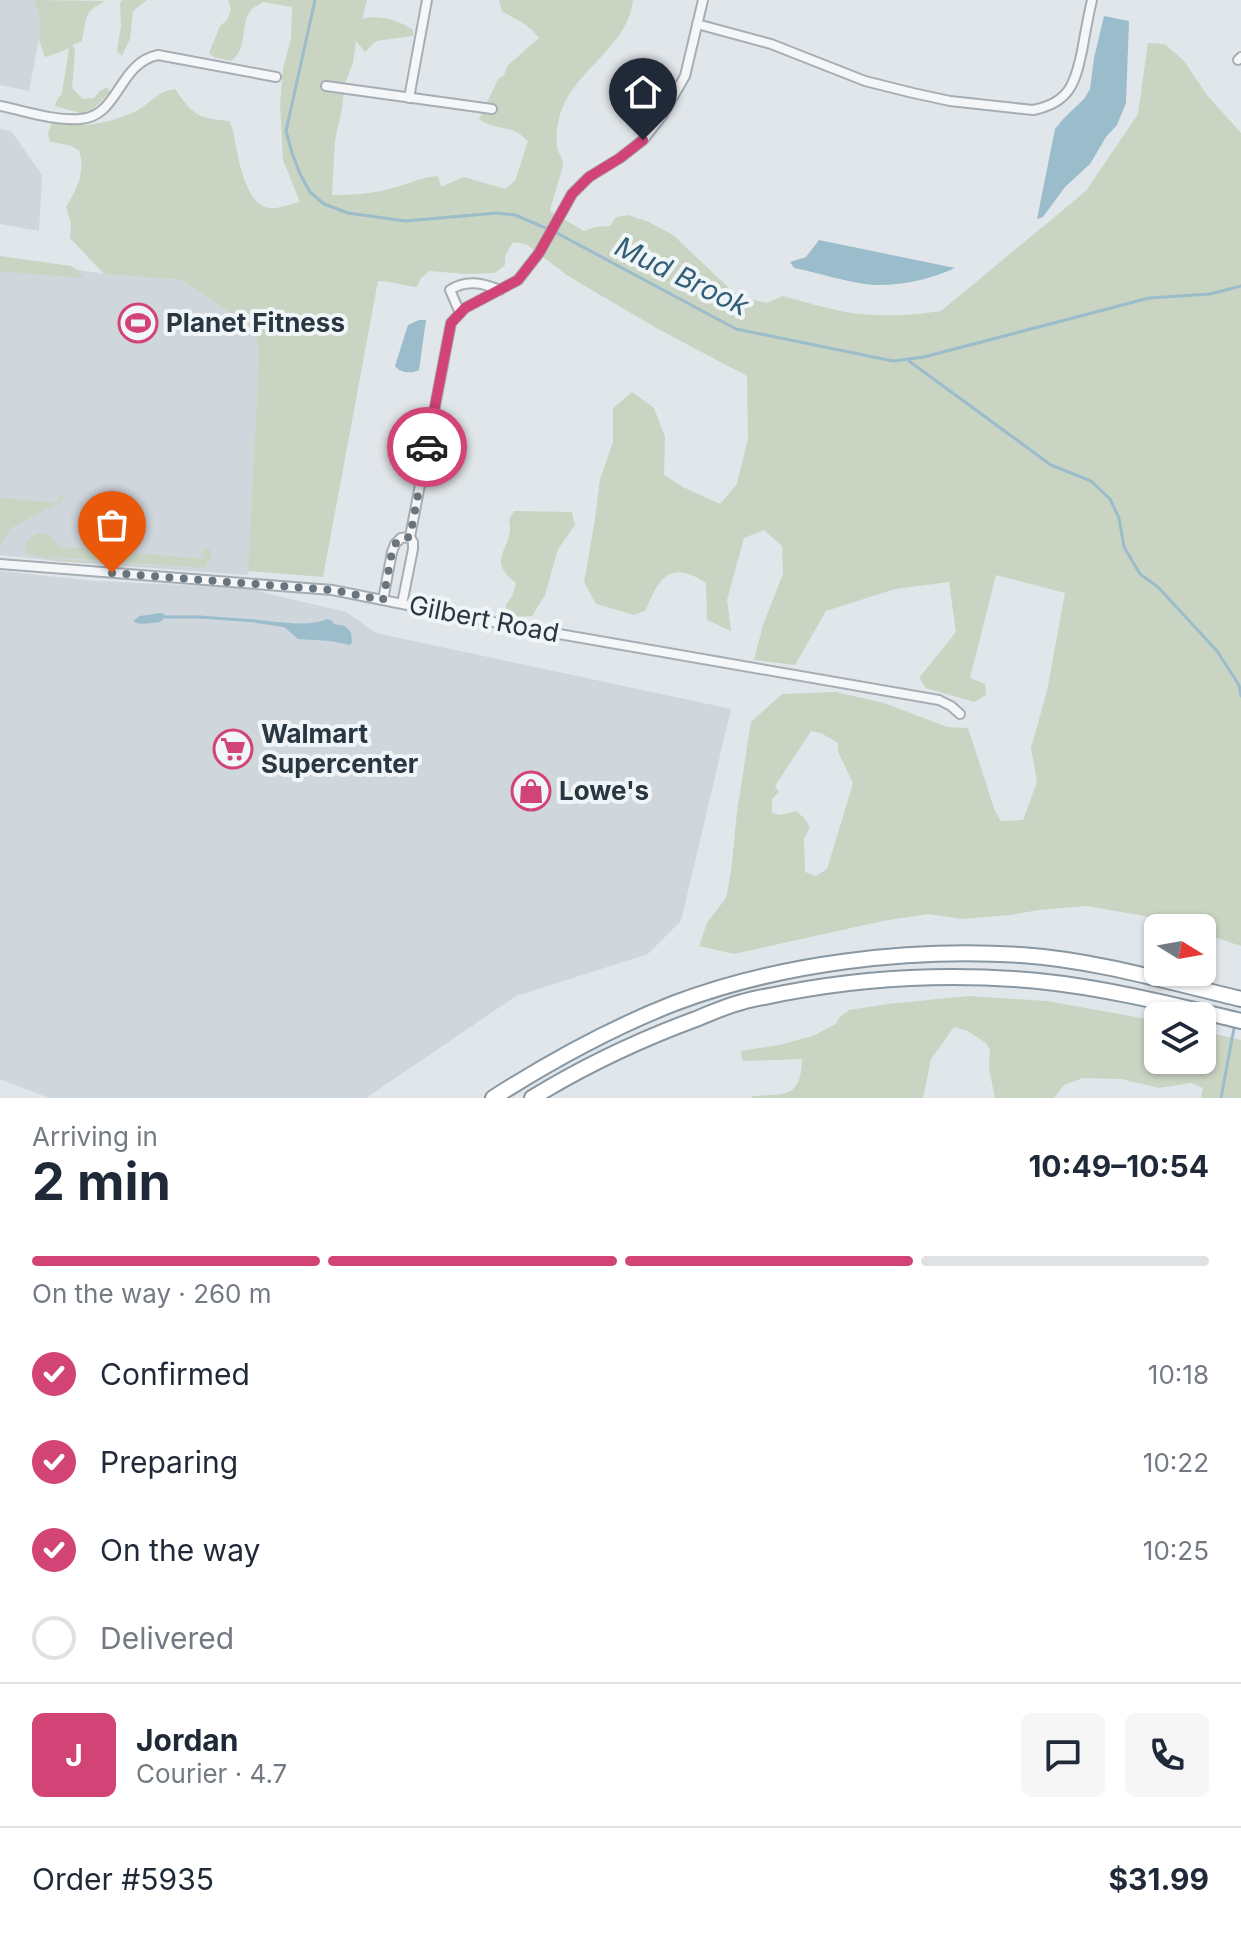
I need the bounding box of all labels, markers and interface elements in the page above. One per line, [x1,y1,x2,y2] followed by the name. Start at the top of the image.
[609,58,677,140] pin
[621,70,665,114] icon: home
[610,229,755,323] water label: Mud Brook
[117,302,159,344] sports icon: Planet Fitness
[166,307,345,338] place label: Planet Fitness
[387,407,467,487] courier
[405,425,449,469] icon: car
[78,491,146,573] pin
[90,503,134,547] icon: bag
[407,589,562,648] street label: Gilbert Road
[261,718,419,779] place label: Walmart Supercenter
[212,728,254,770] supermarket icon: Walmart Supercenter
[510,770,552,812] shop icon: Lowe's
[559,775,649,806] place label: Lowe's
[1144,914,1216,986] north arrow
[1144,914,1216,1074] map controls
[1144,1002,1216,1074] button: layers
[32,1121,158,1152] text: Arriving in
[1028,1148,1209,1184] text: 10:49–10:54
[32,1150,171,1213] text: 2 min
[32,1278,272,1309] text: On the way · 260 m
[32,1352,76,1396] icon: check
[100,1356,250,1392] text: Confirmed
[1148,1359,1209,1390] text: 10:18
[32,1440,76,1484] icon: check
[100,1444,238,1480] text: Preparing
[1143,1447,1209,1478] text: 10:22
[32,1528,76,1572] icon: check
[100,1532,260,1568] text: On the way
[1143,1535,1209,1566] text: 10:25
[100,1620,234,1656] text: Delivered
[1021,1713,1105,1797] button: chat
[1125,1713,1209,1797] button: phone
[136,1722,238,1758] text: Jordan
[65,1737,83,1773] text: J
[136,1758,287,1789] text: Courier · 4.7
[32,1861,214,1897] text: Order #5935
[1108,1861,1209,1897] text: $31.99

